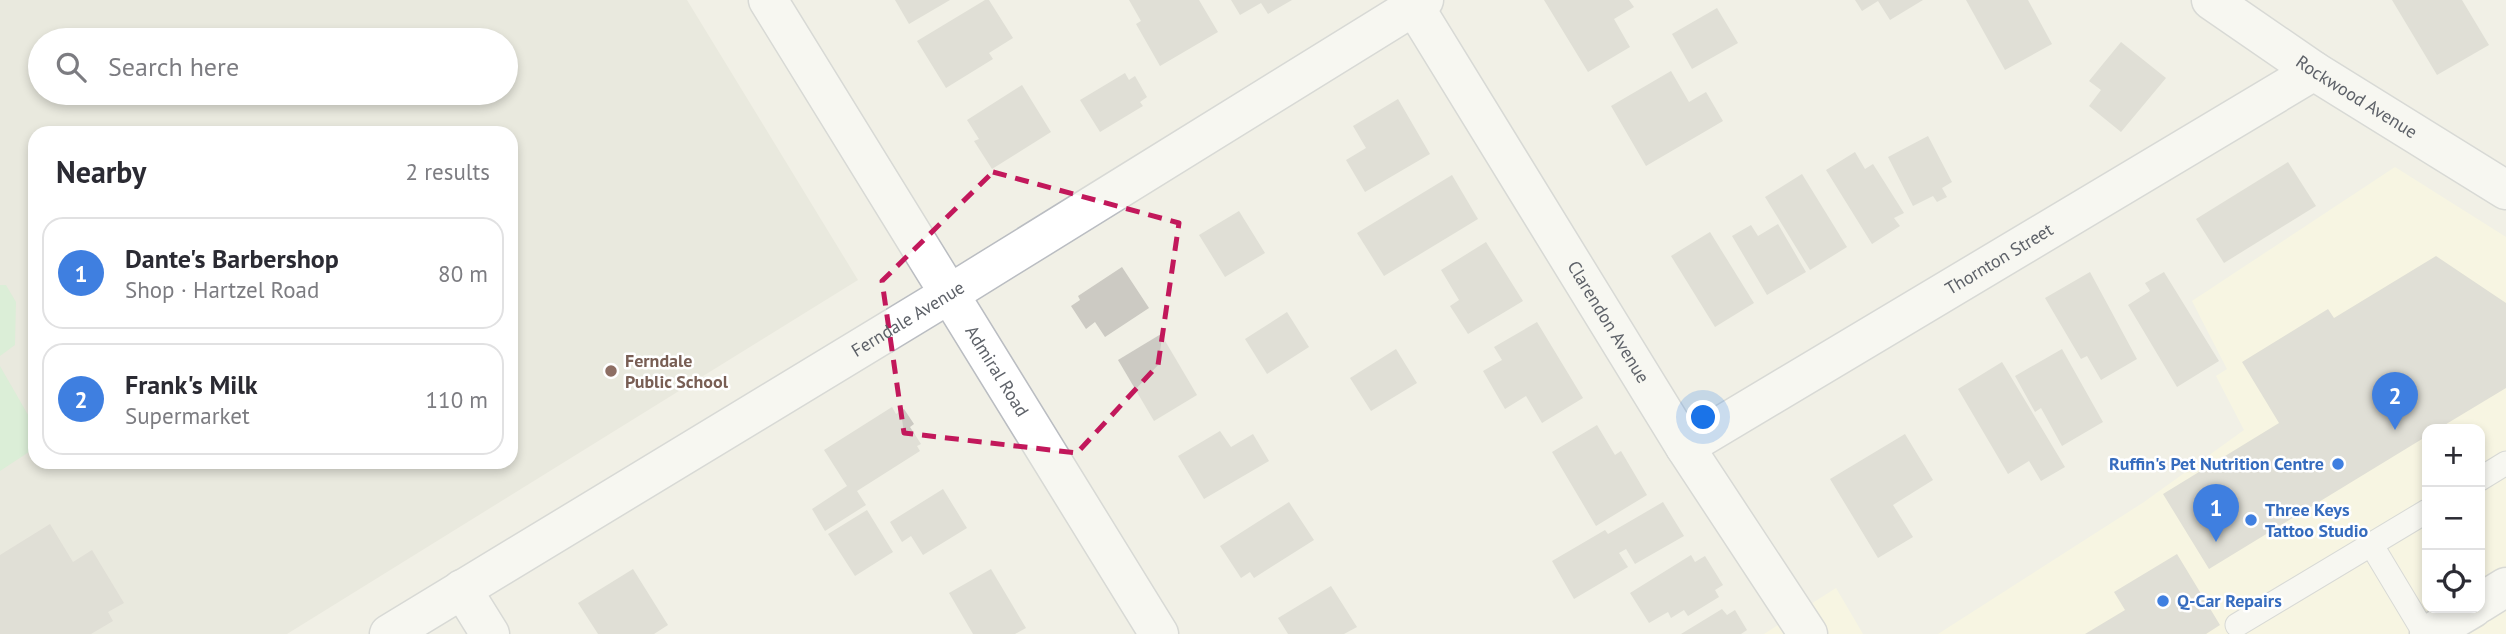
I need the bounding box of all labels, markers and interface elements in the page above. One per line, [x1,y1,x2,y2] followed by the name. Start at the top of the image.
[28,28,518,105] search box
[52,48,90,86] icon: search
[108,50,239,83] text: Search here
[2292,50,2422,143] street label: Rockwood Avenue
[56,152,146,191] text: Nearby
[406,157,490,186] text: 2 results
[1941,218,2057,300] street label: Thornton Street
[125,242,339,275] text: Dante's Barbershop
[1562,256,1655,387] street label: Clarendon Avenue
[74,259,88,288] text: 1
[438,259,488,288] text: 80 m
[125,275,319,304] text: Shop · Hartzel Road
[847,276,968,362] street label: Ferndale Avenue
[960,321,1034,421] street label: Admiral Road
[625,349,729,393] place label: Ferndale Public School
[603,363,619,379] marker: Ferndale Public School
[125,368,258,401] text: Frank's Milk
[2372,372,2418,430] pin: 2
[74,385,88,414] text: 2
[426,385,488,414] text: 110 m
[1686,400,1720,434] your location
[125,401,250,430] text: Supermarket
[2422,424,2485,613] map controls
[2422,424,2485,487] button: +
[2109,452,2324,475] place label: Ruffin's Pet Nutrition Centre
[2330,456,2346,472] marker: Ruffin's Pet Nutrition Centre
[2193,484,2239,542] pin: 1
[2422,487,2485,550] button: −
[2265,498,2369,542] place label: Three Keys Tattoo Studio
[2243,512,2259,528] marker: Three Keys Tattoo Studio
[2422,550,2485,613] button: locate
[2177,589,2282,612] place label: Q-Car Repairs
[2155,593,2171,609] marker: Q-Car Repairs

